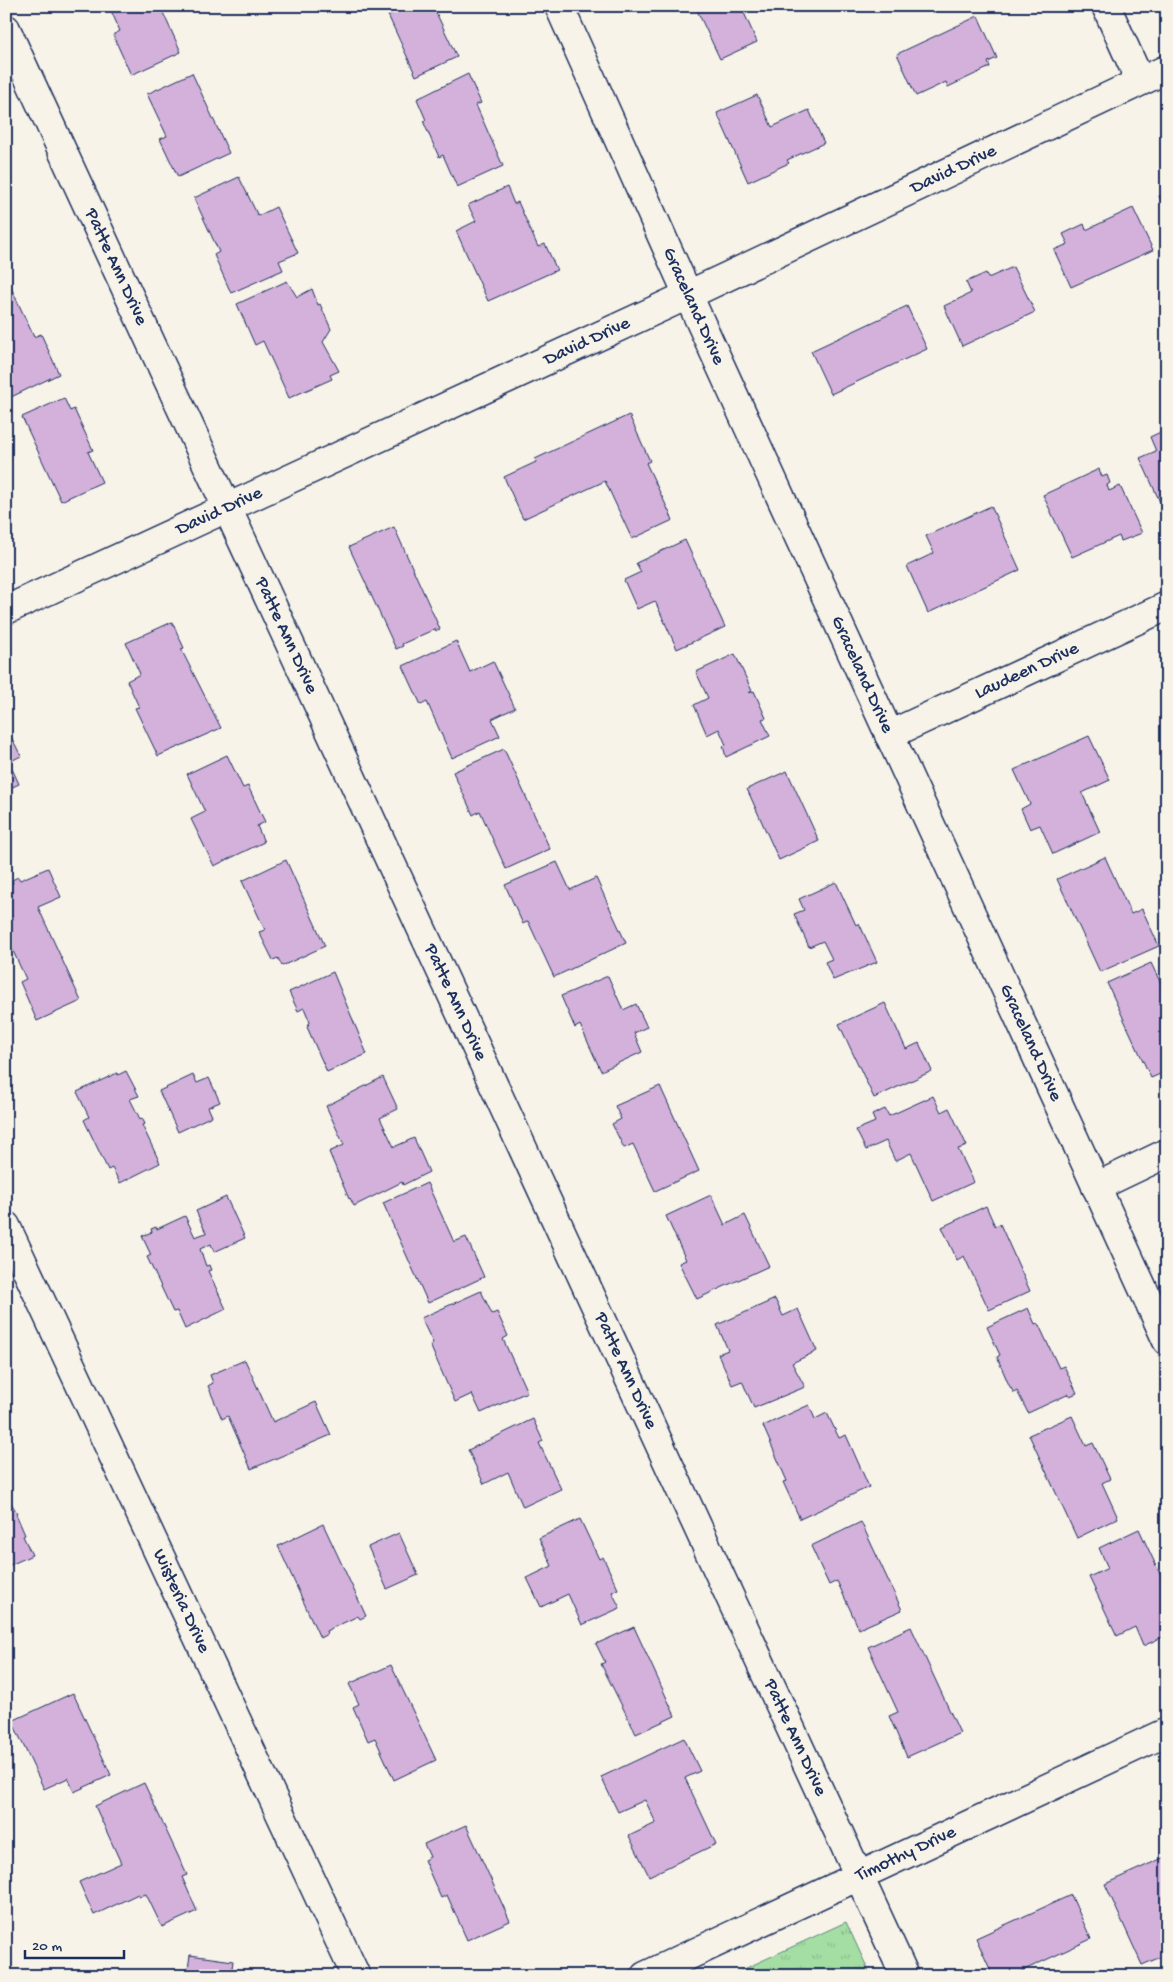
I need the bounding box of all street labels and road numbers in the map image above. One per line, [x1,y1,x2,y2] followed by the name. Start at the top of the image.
[905,139,1001,201] street label: David Drive
[79,204,153,329] street label: Patte Ann Drive
[657,244,730,369] street label: Graceland Drive
[538,312,634,372] street label: David Drive
[171,482,266,542] street label: David Drive
[249,572,323,698] street label: Patte Ann Drive
[825,612,899,737] street label: Graceland Drive
[971,637,1083,705] street label: Laudeen Drive
[418,939,492,1065] street label: Patte Ann Drive
[994,981,1067,1105] street label: Graceland Drive
[588,1308,663,1433] street label: Patte Ann Drive
[147,1545,215,1657] street label: Wisteria Drive
[758,1675,832,1800] street label: Patte Ann Drive
[851,1821,960,1888] street label: Timothy Drive

